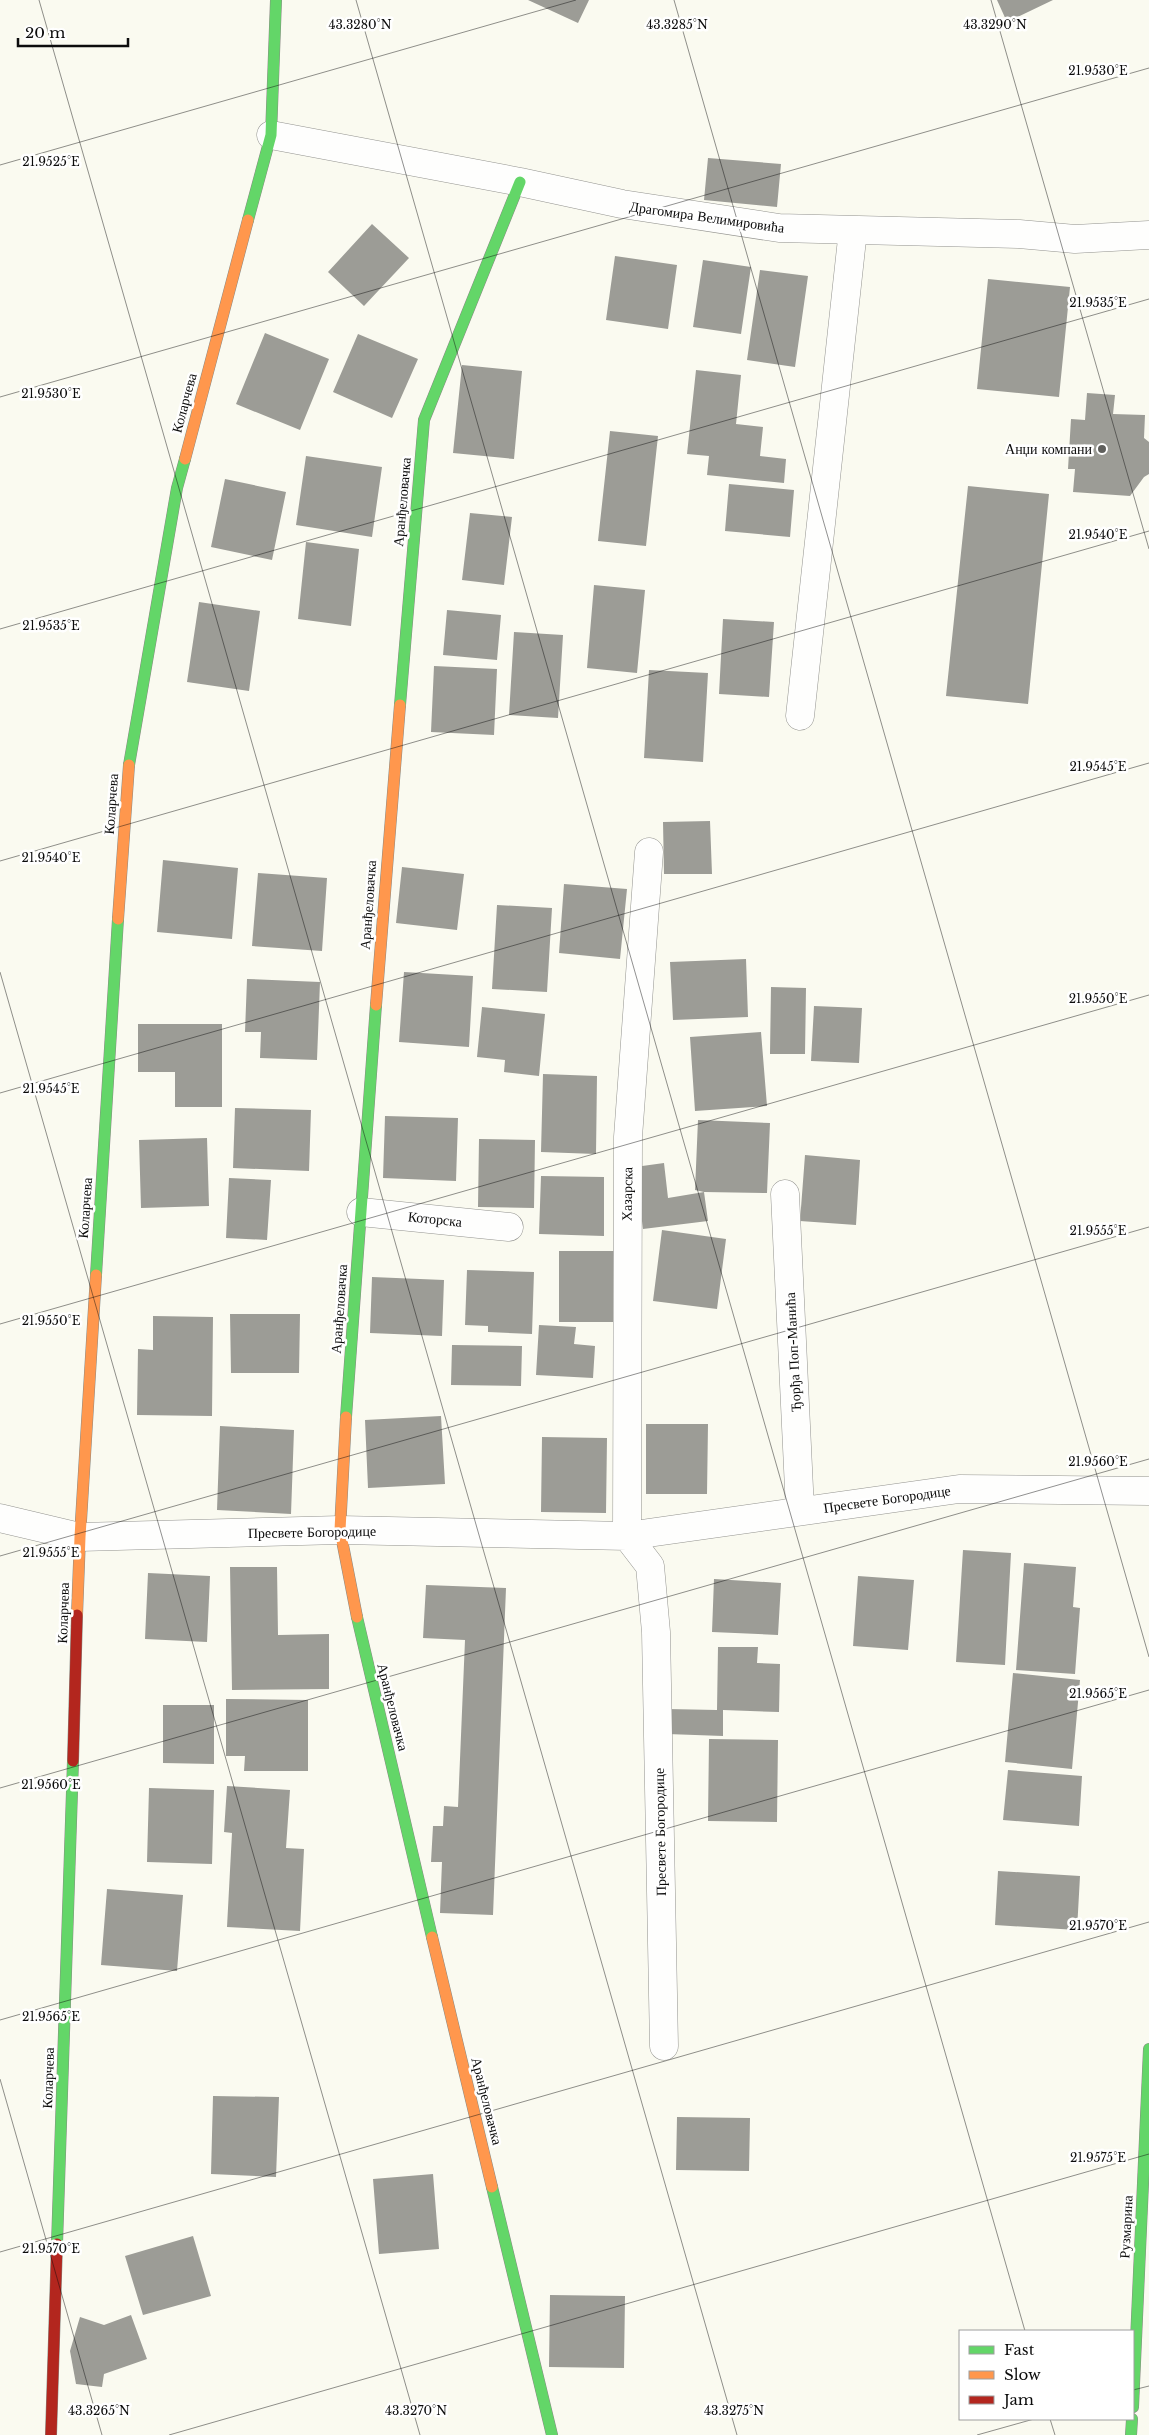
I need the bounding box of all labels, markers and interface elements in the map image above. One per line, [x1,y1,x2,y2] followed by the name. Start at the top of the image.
[18,15,128,47] scale bar
[328,17,392,32] text: 43.3280°N
[646,17,708,32] text: 43.3285°N
[963,17,1027,32] text: 43.3290°N
[25,23,65,42] text: 20 m
[1068,63,1128,78] text: 21.9530°E
[22,154,80,169] text: 21.9525°E
[628,197,786,237] street label: Драгомира Велимировића
[1069,295,1127,310] text: 21.9535°E
[167,370,201,435] street label: Коларчева
[21,386,81,401] text: 21.9530°E
[1005,440,1093,458] place label: Анџи компани
[1096,443,1108,455] marker: Анџи компани
[389,456,415,547] street label: Аранђеловачка
[1069,527,1128,542] text: 21.9540°E
[22,618,80,633] text: 21.9535°E
[1069,759,1127,774] text: 21.9545°E
[100,772,122,835] street label: Коларчева
[22,850,81,865] text: 21.9540°E
[356,859,380,950] street label: Аранђеловачка
[1069,991,1128,1006] text: 21.9550°E
[22,1081,80,1096] text: 21.9545°E
[618,1166,636,1221] street label: Хазарска
[74,1176,96,1239] street label: Коларчева
[407,1207,464,1231] street label: Которска
[1070,1223,1127,1238] text: 21.9555°E
[327,1263,351,1354] street label: Аранђеловачка
[781,1291,805,1412] street label: Ђорђа Поп-Манића
[22,1313,81,1328] text: 21.9550°E
[1068,1454,1128,1469] text: 21.9560°E
[822,1481,952,1517] street label: Пресвете Богородице
[248,1522,376,1542] street label: Пресвете Богородице
[23,1545,80,1560] text: 21.9555°E
[53,1581,73,1644] street label: Коларчева
[373,1661,413,1753] street label: Аранђеловачка
[1069,1686,1127,1701] text: 21.9565°E
[650,1768,670,1896] street label: Пресвете Богородице
[21,1777,81,1792] text: 21.9560°E
[1069,1918,1127,1933] text: 21.9570°E
[22,2009,80,2024] text: 21.9565°E
[38,2046,58,2109] street label: Коларчева
[467,2055,507,2147] street label: Аранђеловачка
[1070,2150,1126,2165] text: 21.9575°E
[1115,2194,1137,2259] street label: Рузмарина
[22,2241,80,2256] text: 21.9570°E
[959,2330,1134,2420] legend
[1004,2340,1035,2359] text: Fast
[1004,2365,1041,2384] text: Slow
[1002,2390,1034,2409] text: Jam
[68,2403,130,2418] text: 43.3265°N
[385,2403,447,2418] text: 43.3270°N
[704,2403,764,2418] text: 43.3275°N

